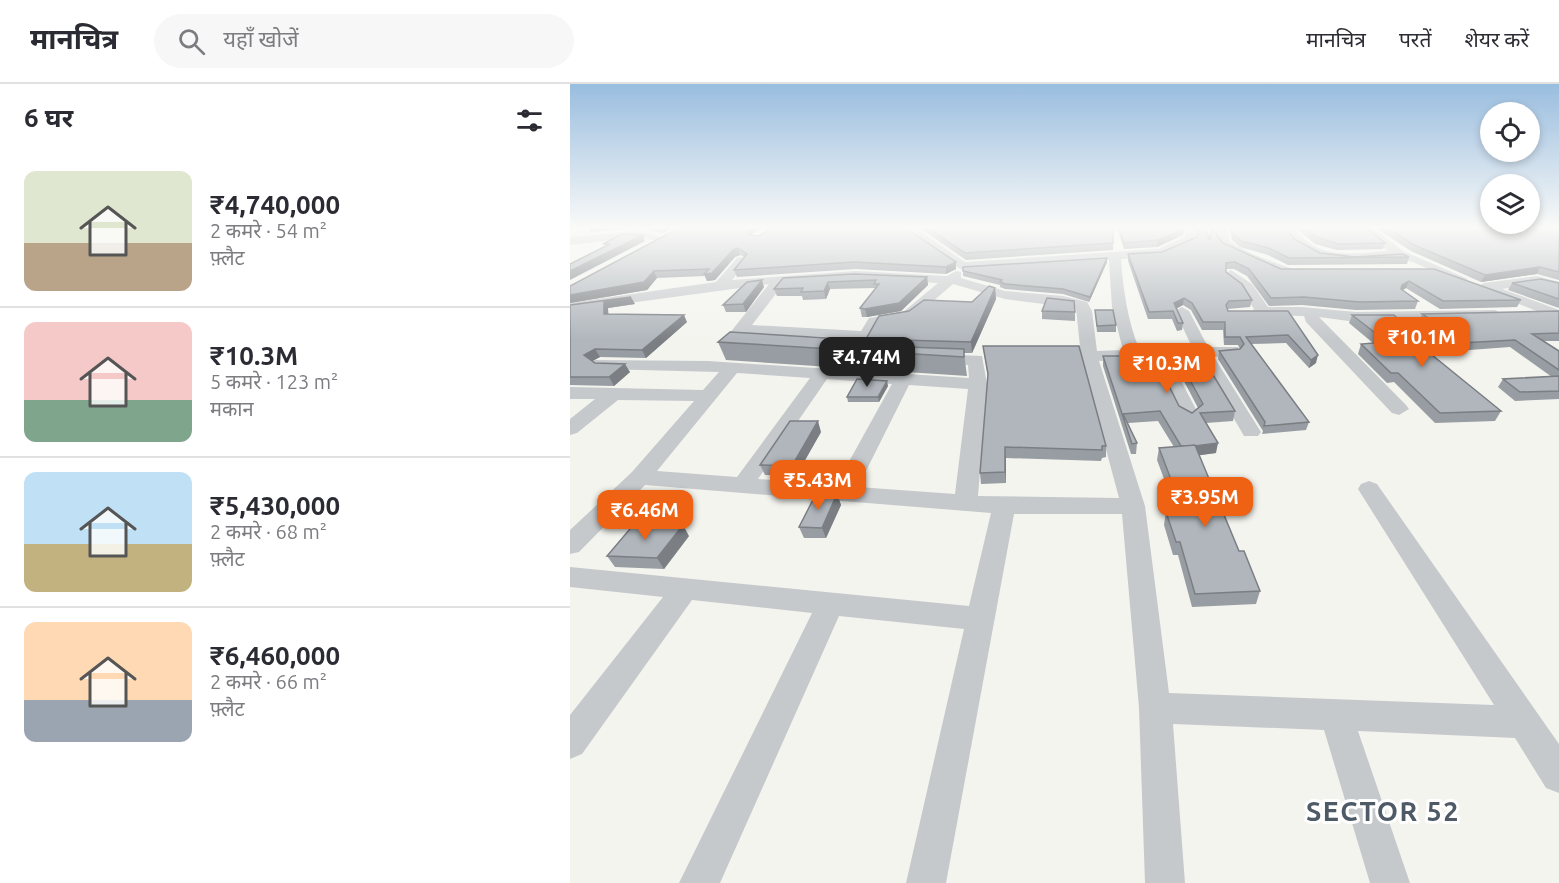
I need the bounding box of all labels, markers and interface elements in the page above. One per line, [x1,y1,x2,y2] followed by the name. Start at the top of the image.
[154,14,574,68] search box
[30,23,118,54] text: मानचित्र
[175,25,208,58] icon: search
[223,26,298,51] text: यहाँ खोजें
[1306,27,1366,51] text: मानचित्र
[1399,27,1431,51] text: परतें
[1464,27,1529,51] text: शेयर करें
[1480,102,1540,234] map controls
[1480,102,1540,162] button: locate
[24,103,73,132] text: 6 घर
[513,104,546,137] icon: filters
[1480,174,1540,234] button: layers
[210,190,340,219] text: ₹4,740,000
[72,195,144,267] icon: home
[210,219,327,242] text: 2 कमरे · 54 m²
[210,246,245,269] text: फ़्लैट
[1373,317,1471,368] pin: ₹10.1M
[1388,325,1456,348] text: ₹10.1M
[818,337,916,388] pin: ₹4.74M
[210,341,298,370] text: ₹10.3M
[1118,343,1216,394] pin: ₹10.3M
[833,345,901,368] text: ₹4.74M
[72,346,144,418] icon: home
[1133,351,1201,374] text: ₹10.3M
[210,370,338,393] text: 5 कमरे · 123 m²
[210,397,254,420] text: मकान
[769,460,867,511] pin: ₹5.43M
[784,468,852,491] text: ₹5.43M
[1156,477,1254,528] pin: ₹3.95M
[1171,485,1239,508] text: ₹3.95M
[596,490,694,541] pin: ₹6.46M
[210,491,340,520] text: ₹5,430,000
[72,496,144,568] icon: home
[611,498,679,521] text: ₹6.46M
[210,520,327,543] text: 2 कमरे · 68 m²
[210,547,245,570] text: फ़्लैट
[210,641,340,670] text: ₹6,460,000
[72,646,144,718] icon: home
[210,670,327,693] text: 2 कमरे · 66 m²
[210,697,245,720] text: फ़्लैट
[1306,796,1460,826] district label: SECTOR 52

